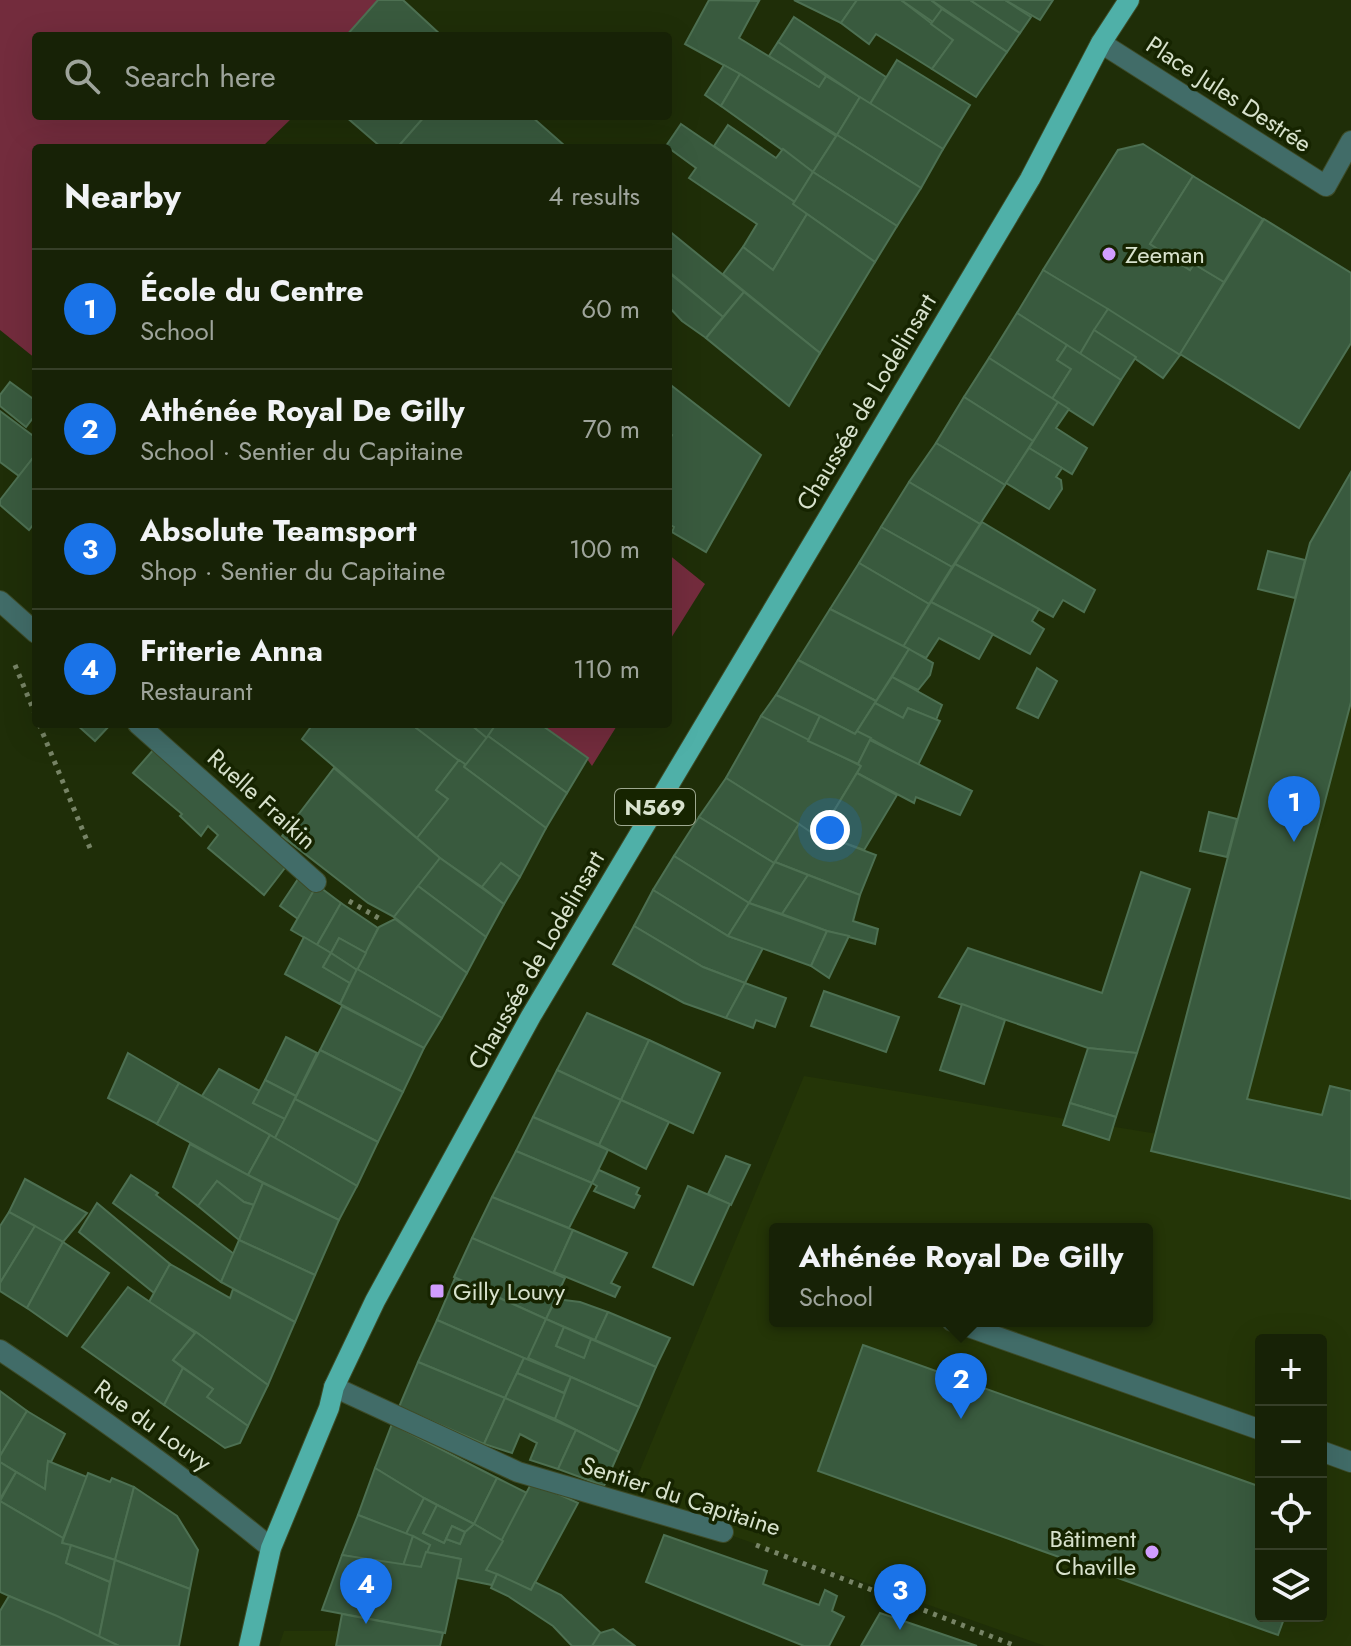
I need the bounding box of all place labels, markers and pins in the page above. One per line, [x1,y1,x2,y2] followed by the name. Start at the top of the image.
[1125,237,1205,272] place label: Zeeman
[1100,245,1118,263] marker: Zeeman
[1268,776,1320,842] pin: 1
[453,1274,565,1309] place label: Gilly Louvy
[428,1282,446,1300] marker: Gilly Louvy
[935,1353,987,1419] pin: 2
[1050,1521,1136,1584] place label: Bâtiment Chaville
[1143,1543,1161,1561] marker: Bâtiment Chaville
[340,1558,392,1624] pin: 4
[874,1564,926,1630] pin: 3

